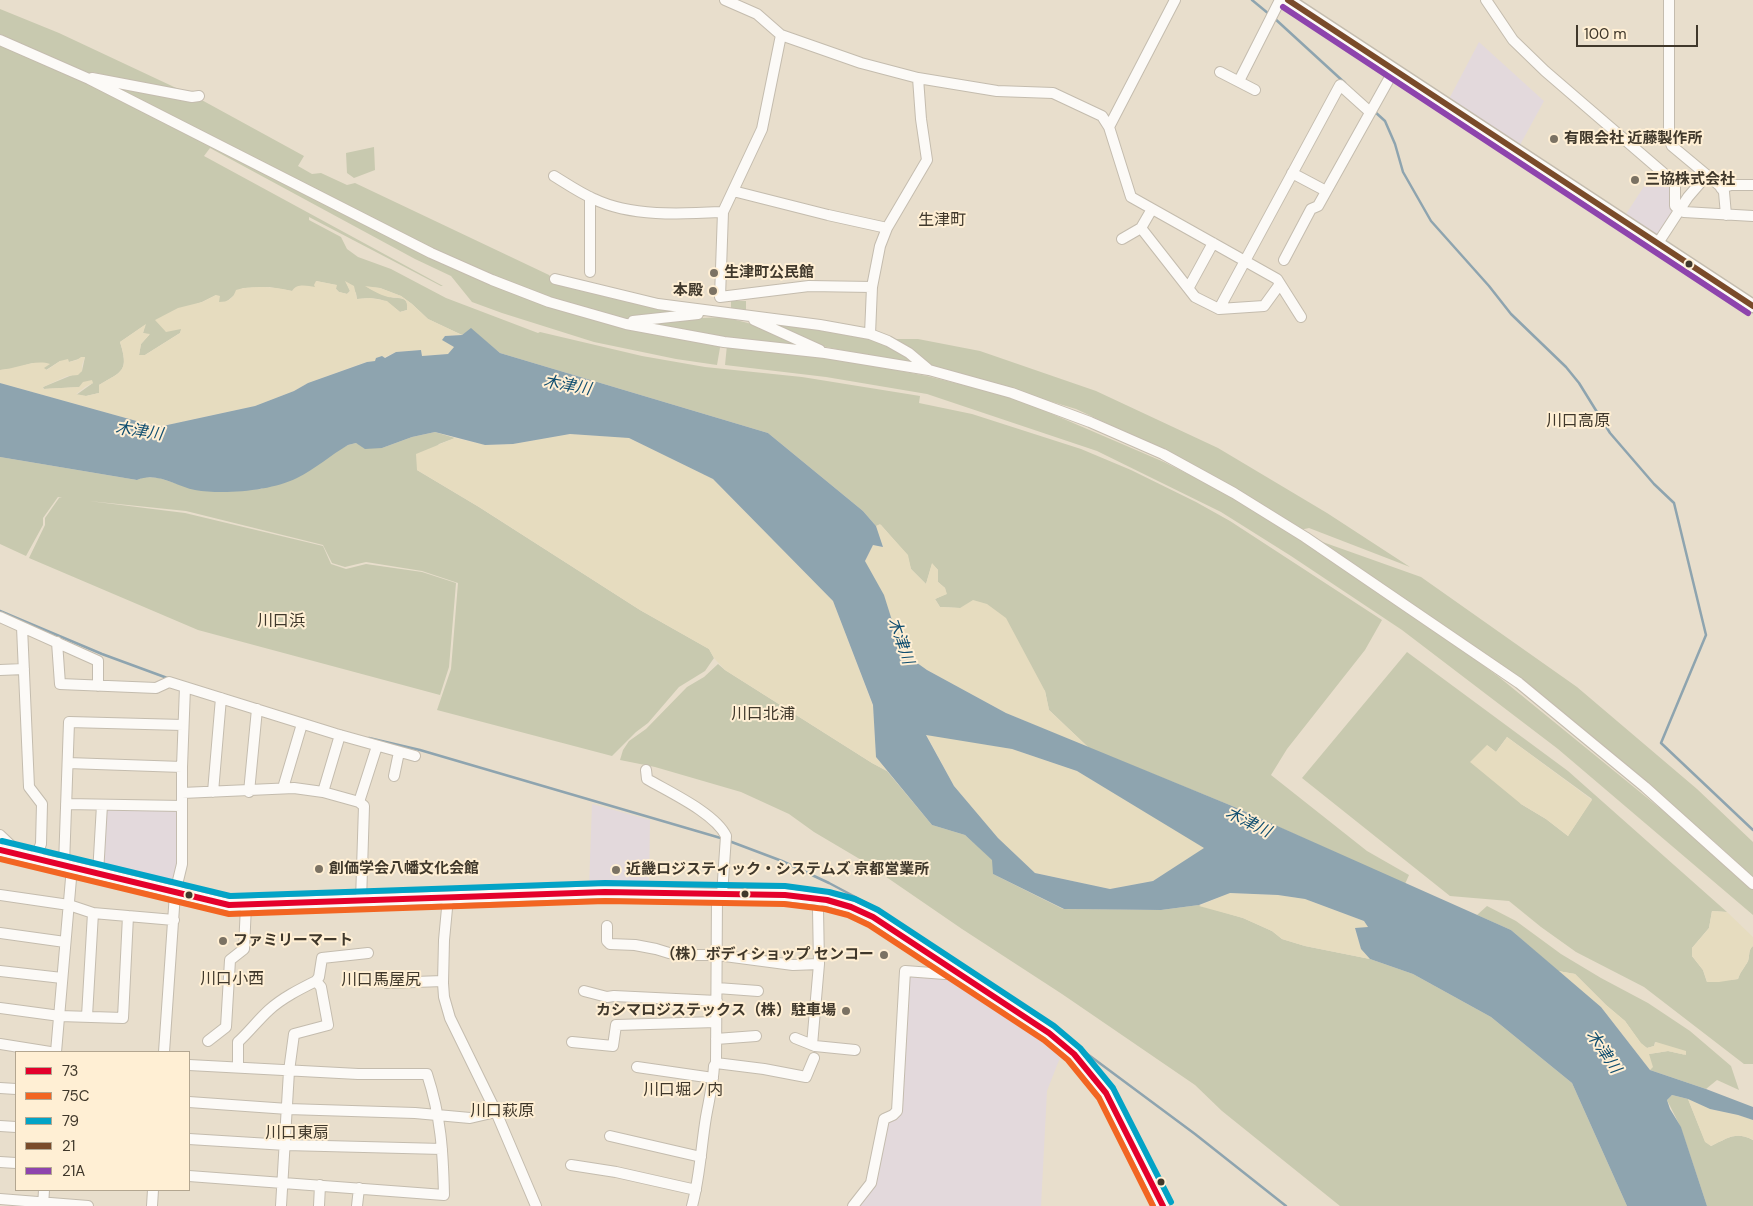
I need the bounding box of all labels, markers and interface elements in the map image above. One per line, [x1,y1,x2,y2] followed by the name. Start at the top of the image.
[1578,15,1700,47] scale bar
[1584,24,1627,44] text: 100 m
[1564,130,1703,148] place label: 有限会社 近藤製作所
[1548,133,1560,145] marker: 有限会社 近藤製作所
[1645,171,1735,189] place label: 三協株式会社
[1629,174,1641,186] marker: 三協株式会社
[918,211,966,231] district label: 生津町
[1684,259,1694,269] unlabelled marker
[724,264,814,282] place label: 生津町公民館
[708,267,720,279] marker: 生津町公民館
[673,282,703,300] place label: 本殿
[707,285,719,297] marker: 本殿
[542,372,592,400] water label: 木津川
[1546,412,1610,432] district label: 川口高原
[114,419,164,445] water label: 木津川
[257,612,305,632] district label: 川口浜
[883,615,917,667] water label: 木津川
[731,705,795,725] district label: 川口北浦
[1222,804,1274,842] water label: 木津川
[329,860,479,878] place label: 創価学会八幡文化会館
[626,861,929,879] place label: 近畿ロジスティック・システムズ 京都営業所
[313,863,325,875] marker: 創価学会八幡文化会館
[610,864,622,876] marker: 近畿ロジスティック・システムズ 京都営業所
[740,889,750,899] unlabelled marker
[184,890,194,900] unlabelled marker
[233,932,353,950] place label: ファミリーマート
[217,935,229,947] marker: ファミリーマート
[660,946,874,964] place label: （株）ボディショップ センコー
[878,949,890,961] marker: （株）ボディショップ センコー
[200,970,264,990] district label: 川口小西
[341,971,421,991] district label: 川口馬屋尻
[596,1002,836,1020] place label: カシマロジステックス（株）駐車場
[840,1005,852,1017] marker: カシマロジステックス（株）駐車場
[1582,1027,1624,1077] water label: 木津川
[15,1051,190,1191] legend
[62,1061,79,1081] text: 73
[643,1081,723,1101] district label: 川口堀ノ内
[62,1086,89,1106] text: 75C
[470,1102,534,1122] district label: 川口萩原
[62,1111,79,1131] text: 79
[265,1124,329,1144] district label: 川口東扇
[62,1136,75,1156] text: 21
[62,1161,85,1181] text: 21A
[1156,1177,1166,1187] unlabelled marker

